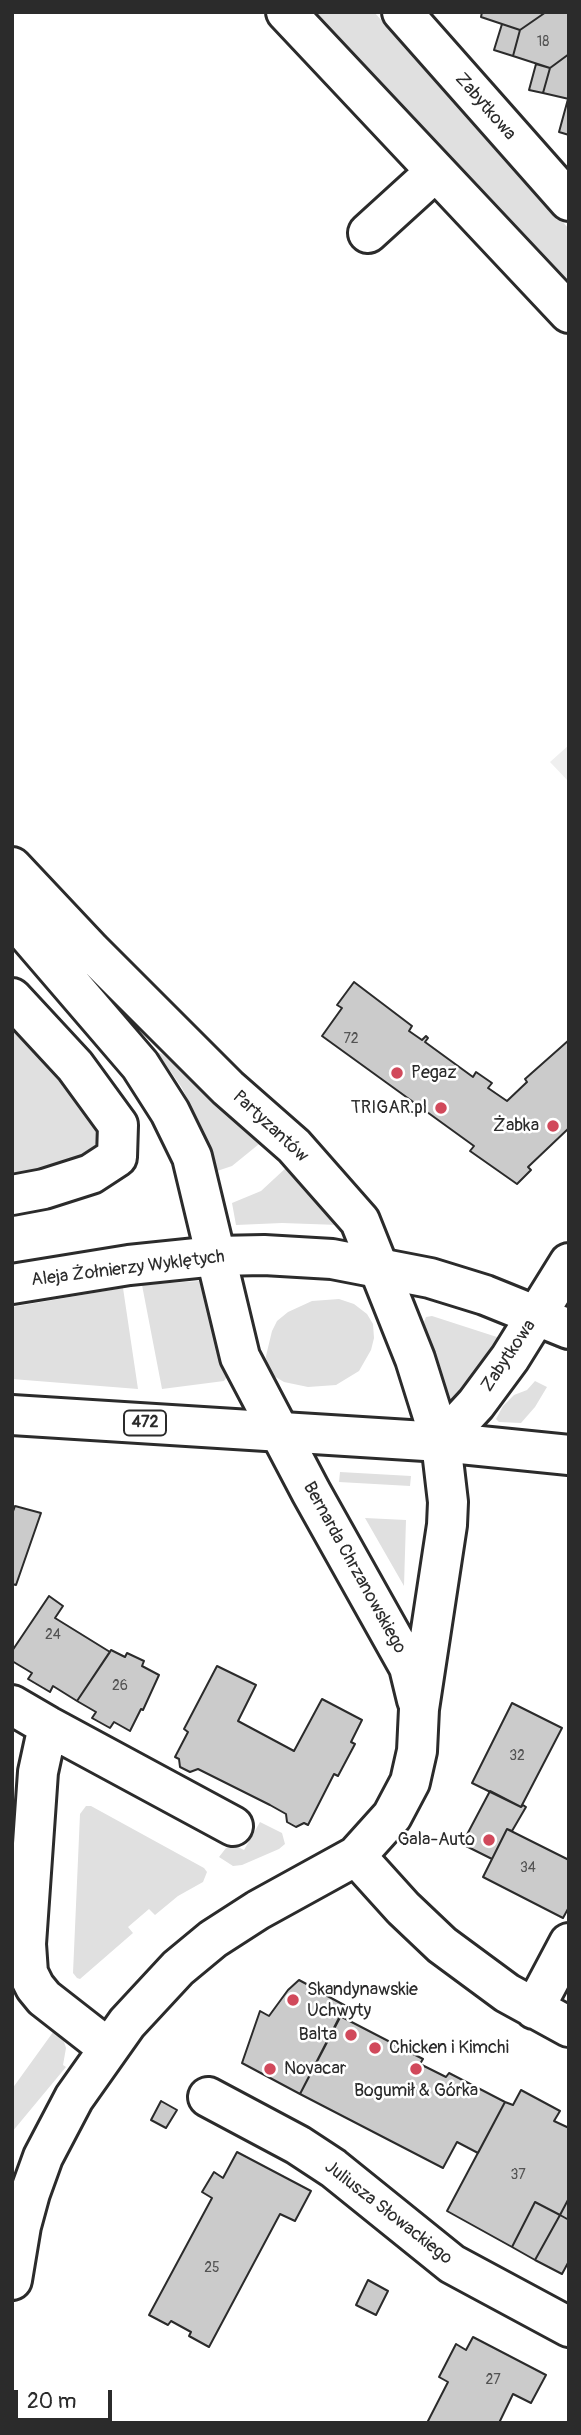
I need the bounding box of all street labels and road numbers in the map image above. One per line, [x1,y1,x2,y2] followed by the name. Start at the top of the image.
[450,69,520,145] street label: Zabytkowa
[228,1087,312,1167] street label: Partyzantów
[30,1246,226,1292] street label: Aleja Żołnierzy Wyklętych
[477,1316,541,1396] street label: Zabytkowa
[124,1410,166,1436] road number: 472
[298,1478,410,1658] street label: Bernarda Chrzanowskiego
[320,2156,456,2270] street label: Juliusza Słowackiego

